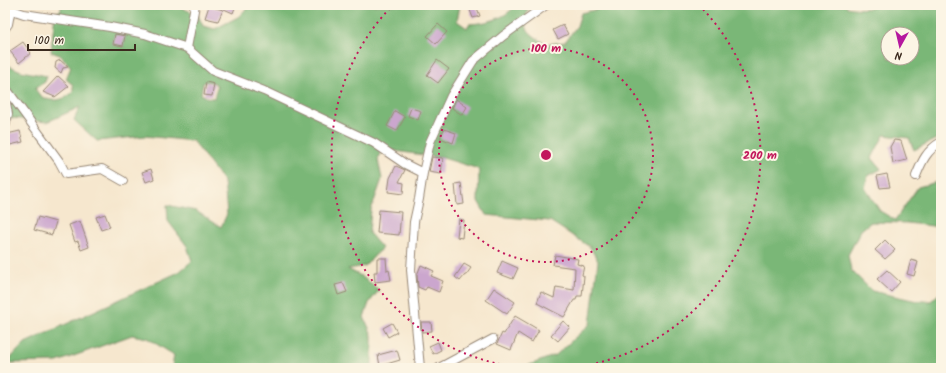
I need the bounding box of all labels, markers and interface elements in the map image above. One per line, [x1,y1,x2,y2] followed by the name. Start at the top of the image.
[28,26,135,52] scale bar
[880,26,920,66] north arrow
[34,31,65,50] text: 100 m
[531,39,561,58] text: 100 m
[894,46,903,64] text: N
[743,146,777,165] text: 200 m
[539,148,553,162] centre of rings

